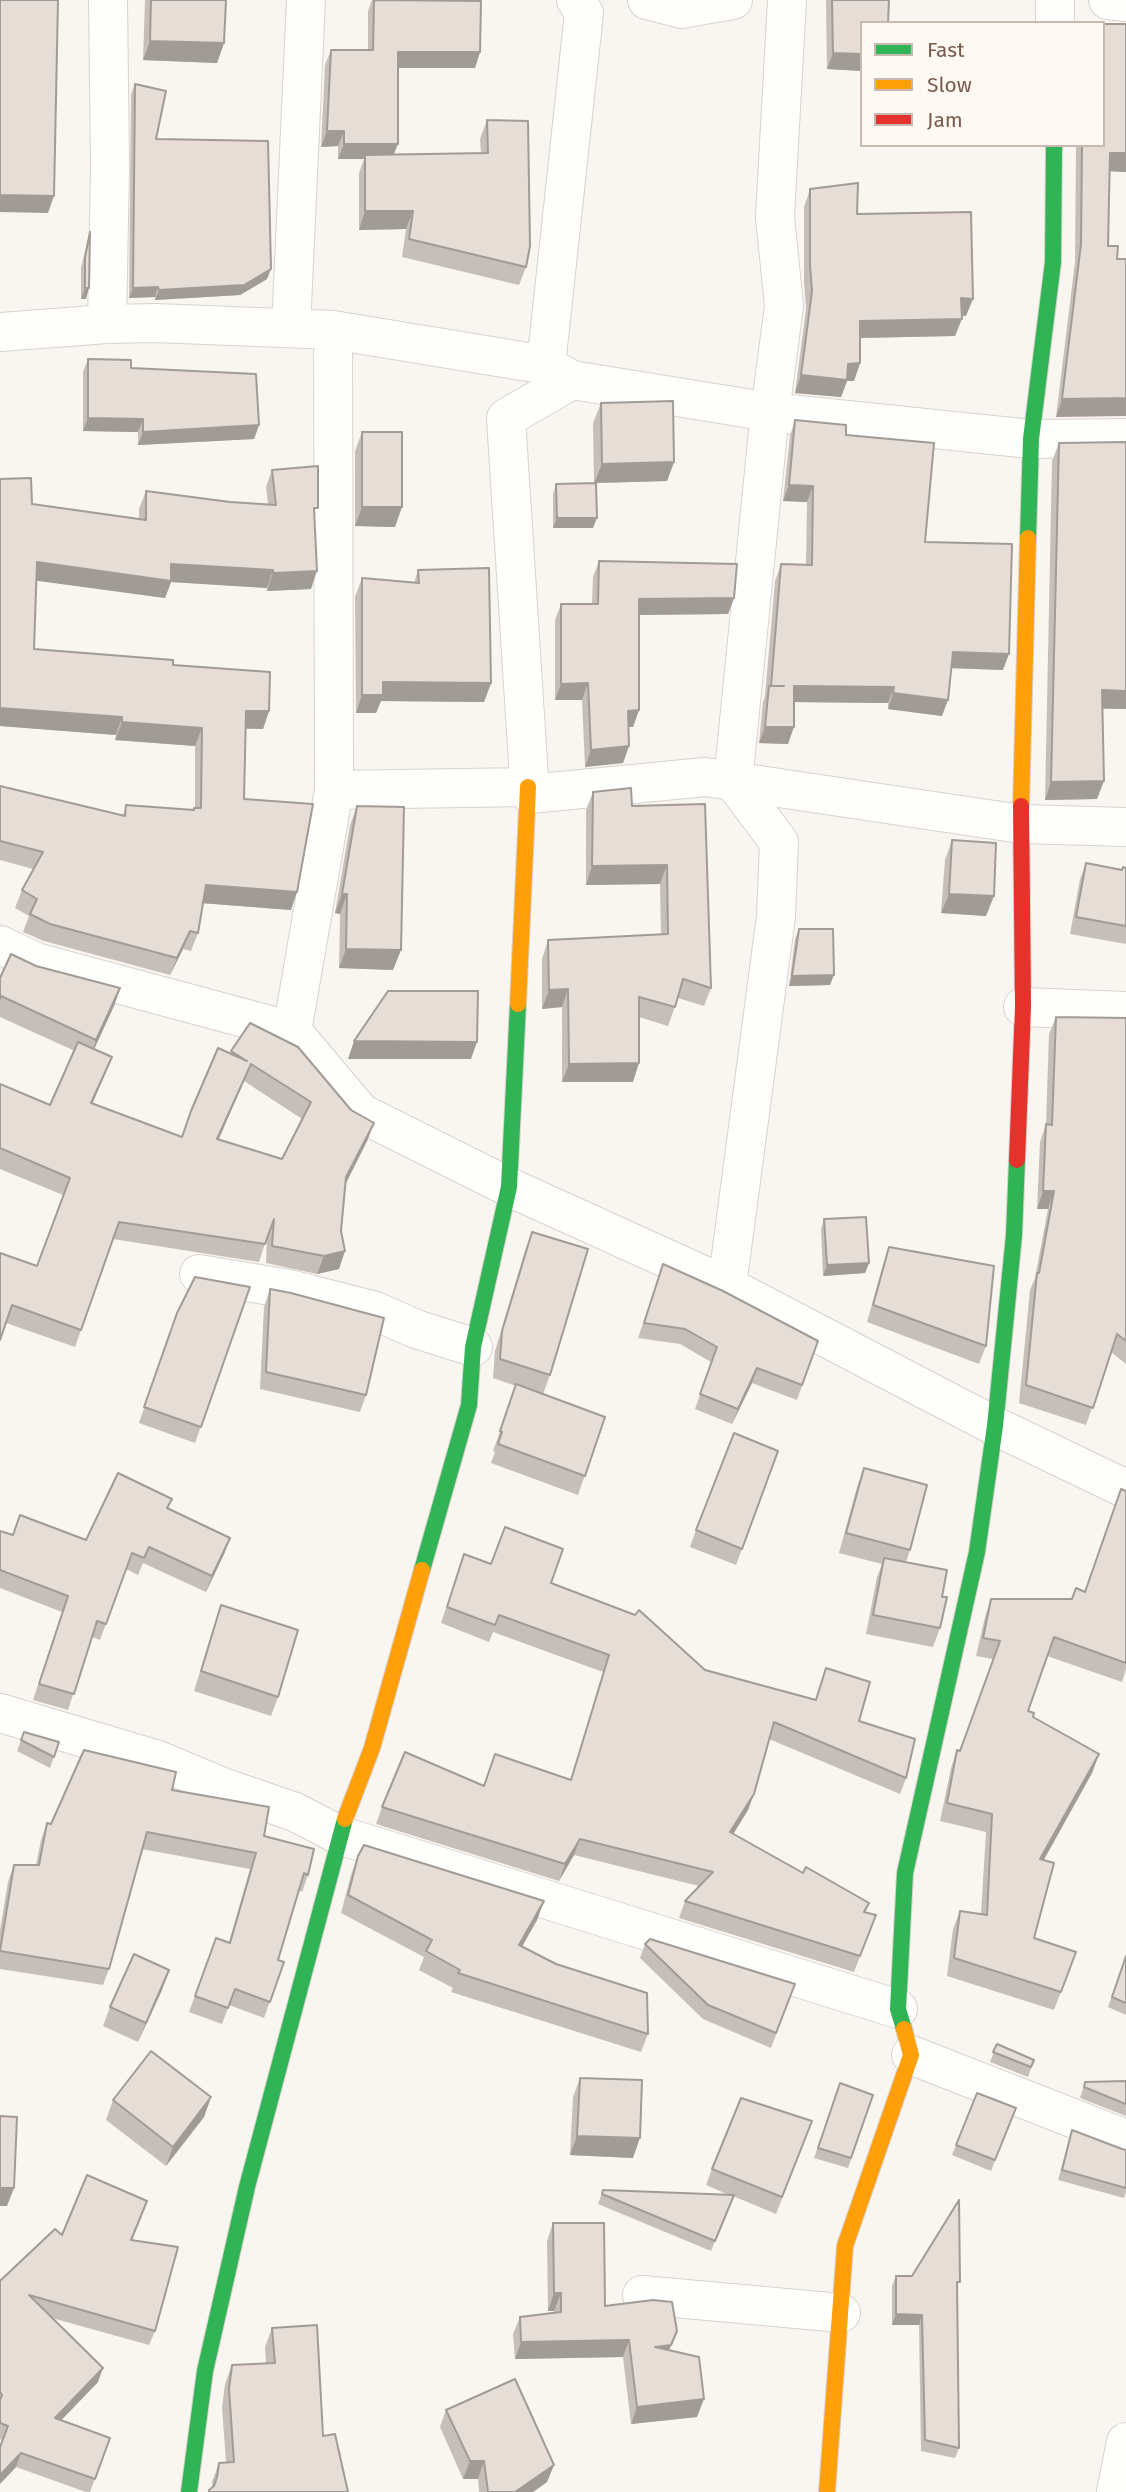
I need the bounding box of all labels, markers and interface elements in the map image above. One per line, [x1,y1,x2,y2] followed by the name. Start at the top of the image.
[860,21,1105,147] legend
[927,37,965,63] text: Fast
[927,72,972,98] text: Slow
[927,107,963,133] text: Jam

